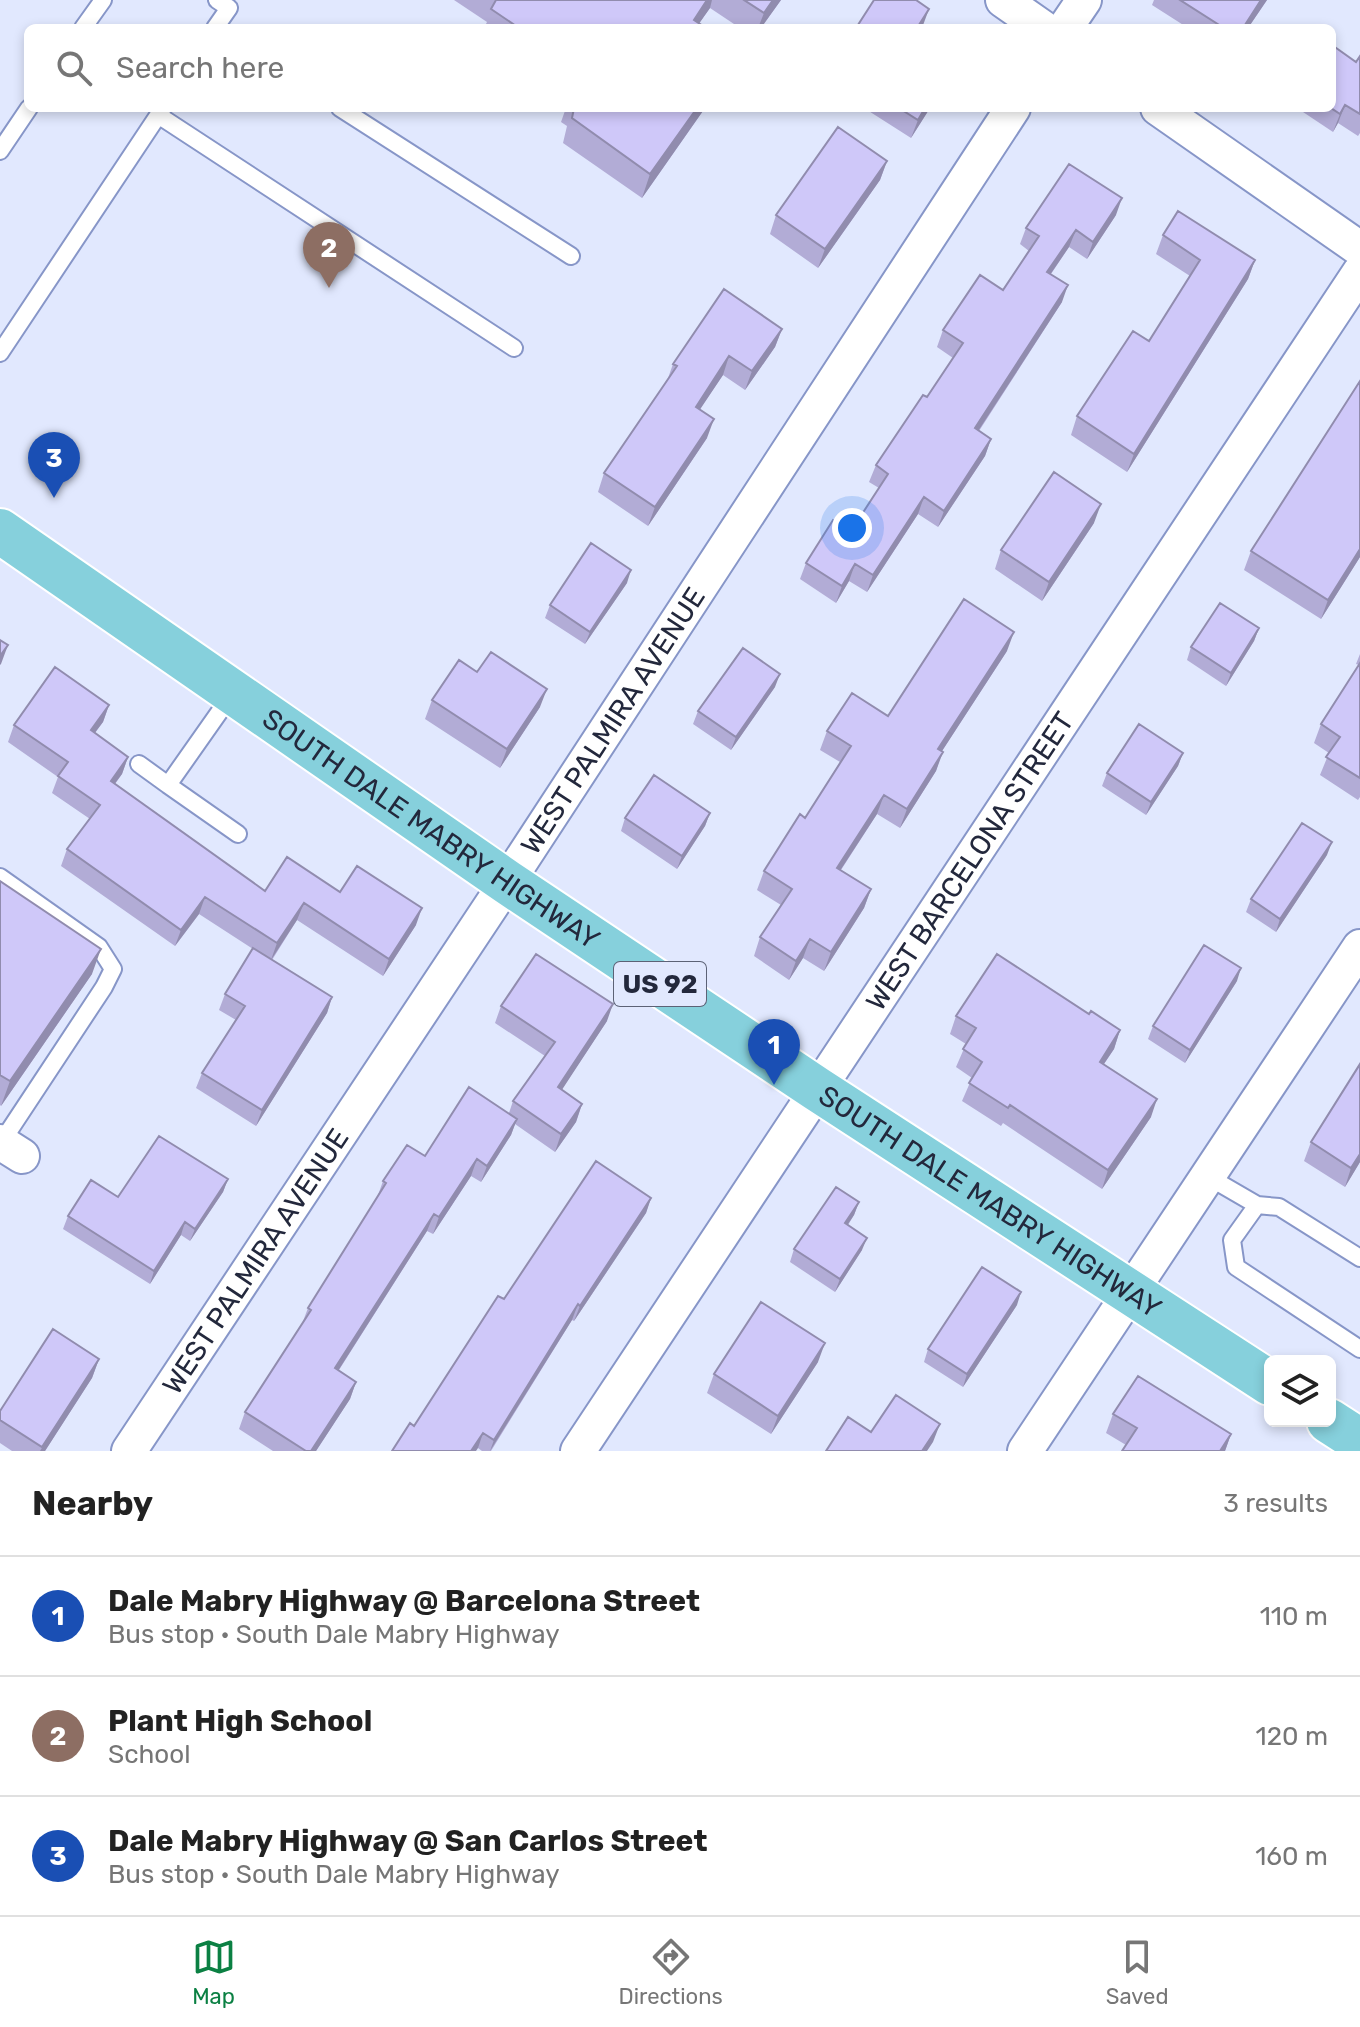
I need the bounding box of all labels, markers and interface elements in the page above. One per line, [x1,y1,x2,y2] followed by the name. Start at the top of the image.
[24,24,1336,112] search box
[52,46,96,90] icon: search
[116,50,284,86] text: Search here
[303,222,355,288] pin: 2
[28,432,80,498] pin: 3
[832,508,872,548] your location
[513,581,712,860] street label: WEST PALMIRA AVENUE
[256,701,606,956] street label: SOUTH DALE MABRY HIGHWAY
[859,706,1080,1016] street label: WEST BARCELONA STREET
[614,962,706,1006] road number: US 92
[748,1019,800,1085] pin: 1
[813,1078,1168,1325] street label: SOUTH DALE MABRY HIGHWAY
[155,1122,355,1400] street label: WEST PALMIRA AVENUE
[1264,1355,1336,1427] map controls
[1264,1355,1336,1427] button: layers
[32,1483,153,1524] text: Nearby
[1223,1488,1328,1519] text: 3 results
[108,1583,700,1619] text: Dale Mabry Highway @ Barcelona Street
[52,1601,64,1632] text: 1
[1260,1601,1328,1632] text: 110 m
[108,1619,560,1650] text: Bus stop · South Dale Mabry Highway
[108,1703,372,1739] text: Plant High School
[50,1721,66,1752] text: 2
[1256,1721,1328,1752] text: 120 m
[108,1739,191,1770] text: School
[108,1823,707,1859] text: Dale Mabry Highway @ San Carlos Street
[49,1841,67,1872] text: 3
[1255,1841,1328,1872] text: 160 m
[108,1859,560,1890] text: Bus stop · South Dale Mabry Highway
[192,1935,236,2010] tab: Map
[619,1935,723,2010] tab: Directions
[1106,1935,1169,2010] tab: Saved

